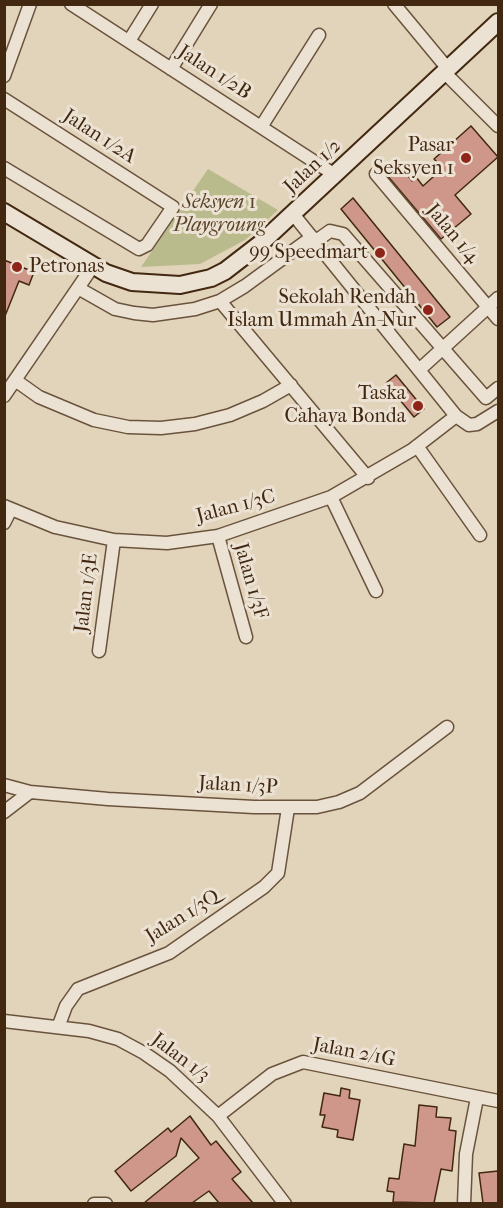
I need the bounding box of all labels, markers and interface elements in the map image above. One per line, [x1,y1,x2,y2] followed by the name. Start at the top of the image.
[173,41,255,105] street label: Jalan 1/2B
[58,105,140,169] street label: Jalan 1/2A
[373,134,454,181] place label: Pasar Seksyen 1
[279,135,347,199] street label: Jalan 1/2
[459,151,473,165] marker: Pasar Seksyen 1
[173,191,265,238] park label: Seksyen 1 Playgroung
[420,199,484,269] street label: Jalan 1/4
[249,241,368,265] place label: 99 Speedmart
[373,246,387,260] marker: 99 Speedmart
[29,255,104,279] place label: Petronas
[10,260,24,274] marker: Petronas
[227,286,416,333] place label: Sekolah Rendah Islam Ummah An-Nur
[421,303,435,317] marker: Sekolah Rendah Islam Ummah An-Nur
[285,382,406,429] place label: Taska Cahaya Bonda
[411,399,425,413] marker: Taska Cahaya Bonda
[194,485,278,529] street label: Jalan 1/3C
[228,540,272,622] street label: Jalan 1/3F
[70,552,104,634] street label: Jalan 1/3E
[198,772,278,800] street label: Jalan 1/3P
[142,885,224,949] street label: Jalan 1/3Q
[146,1028,214,1088] street label: Jalan 1/3
[311,1033,397,1073] street label: Jalan 2/1G

